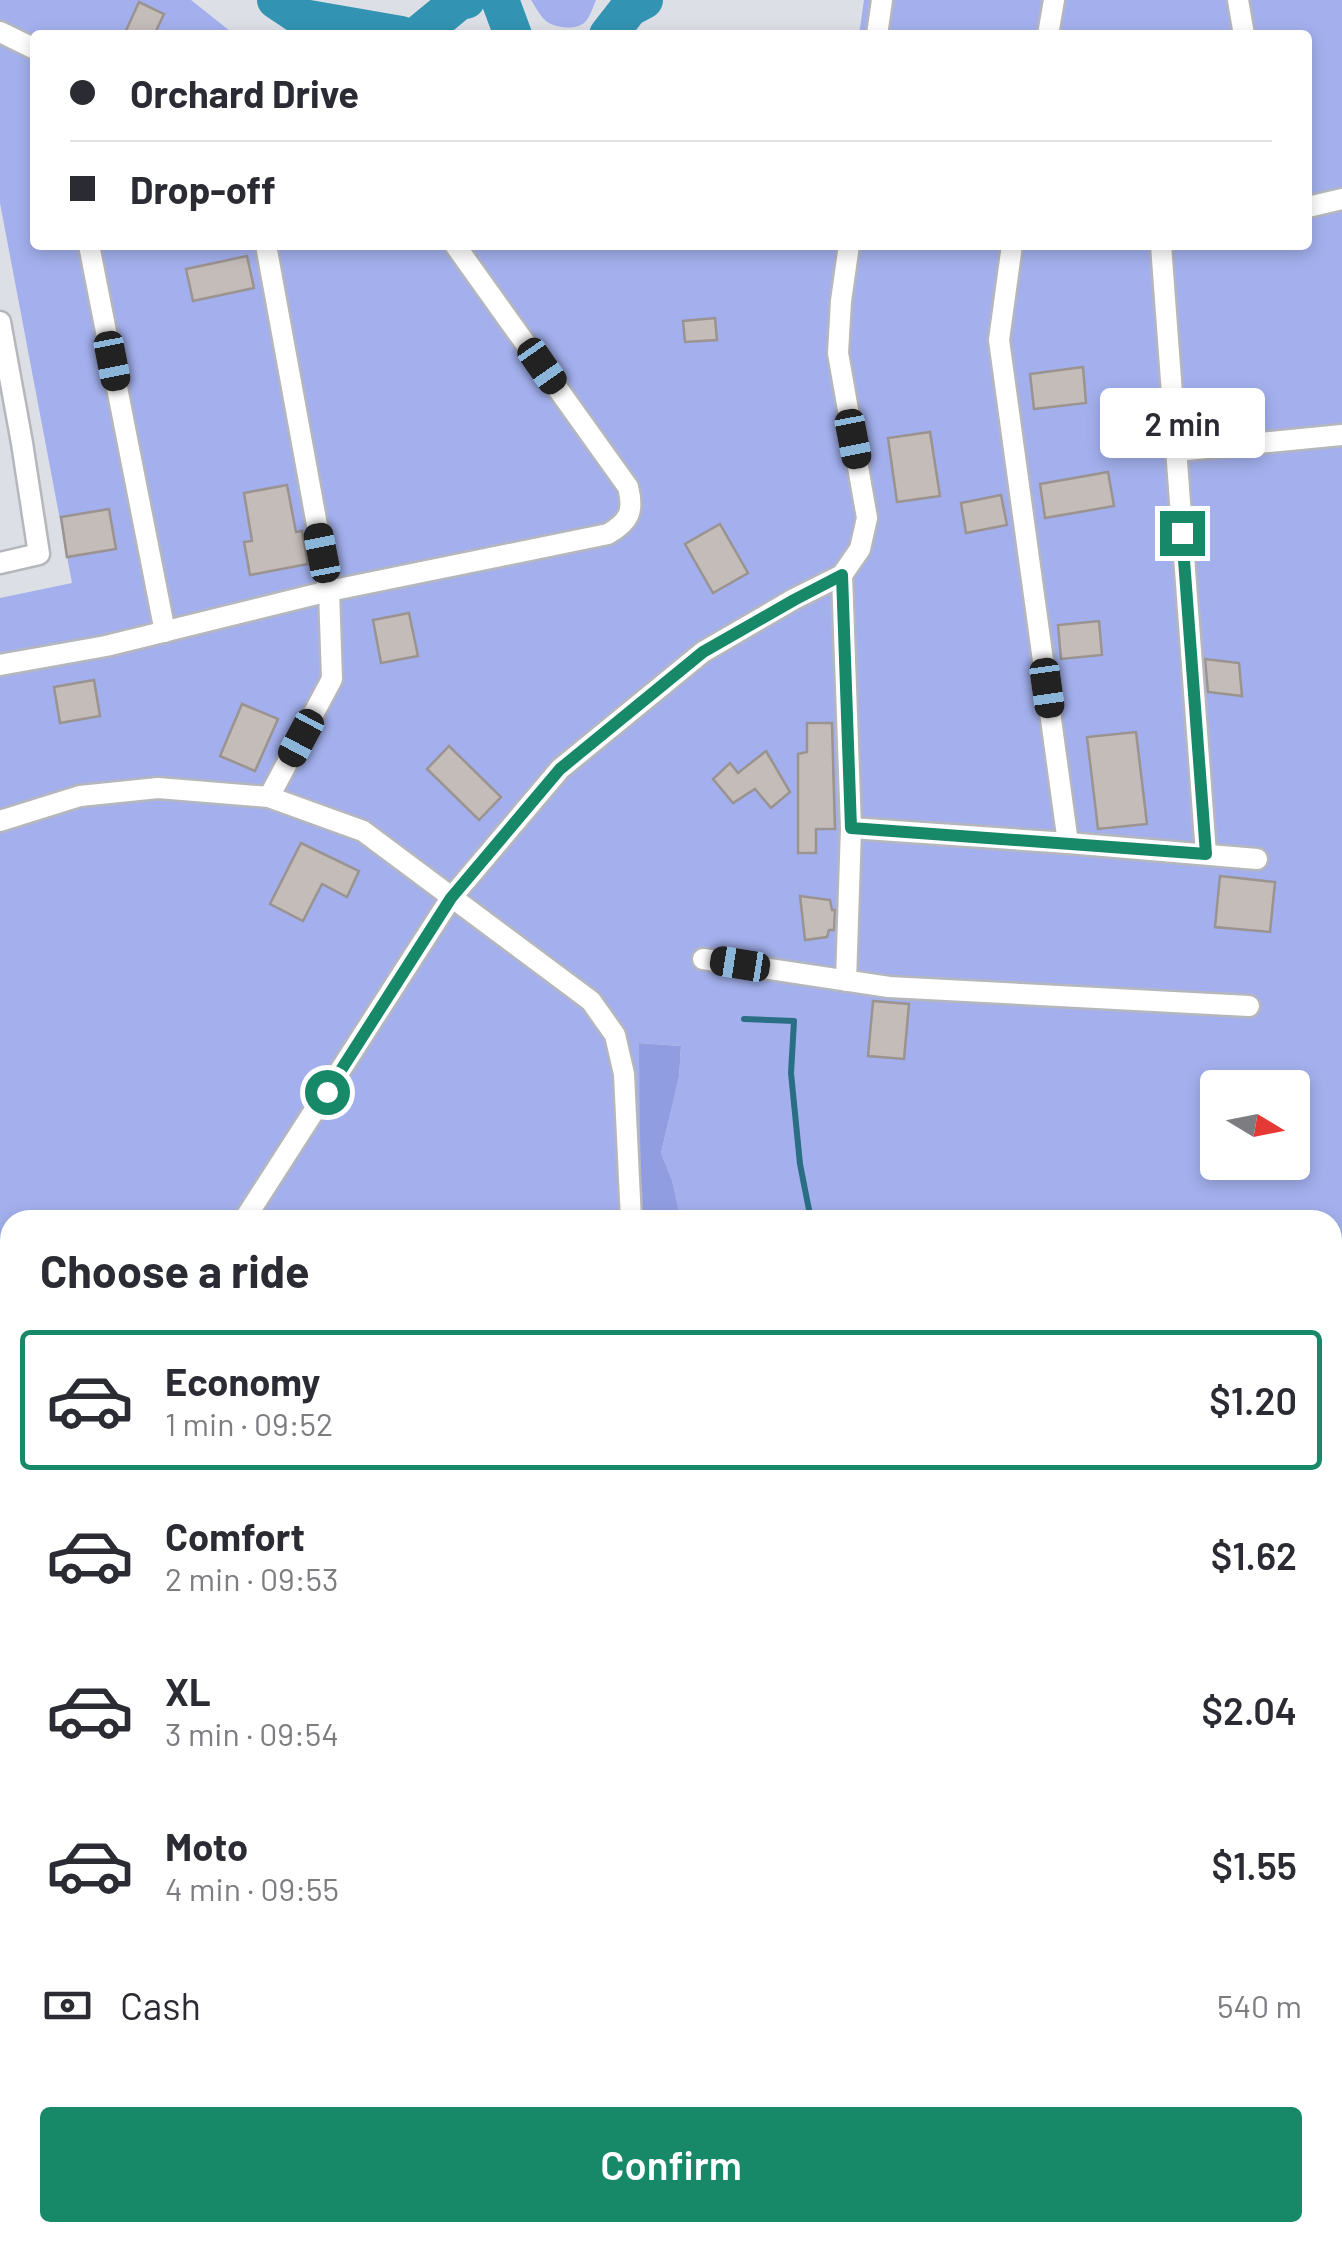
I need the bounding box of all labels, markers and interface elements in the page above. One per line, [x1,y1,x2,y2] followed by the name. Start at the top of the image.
[130,70,359,116] text: Orchard Drive
[130,166,276,212] text: Drop-off
[92,329,132,393] car
[513,333,571,399] car
[1100,388,1264,458] callout: 2 min
[1144,404,1221,442] text: 2 min
[833,407,873,471] car
[1160,511,1205,556] route end
[302,521,342,585] car
[1028,656,1066,720] car
[274,704,328,772] car
[708,944,772,984] car
[305,1070,350,1115] route start
[1200,1070,1310,1180] north arrow
[1200,1070,1310,1180] map controls
[40,1243,310,1297] text: Choose a ride
[45,1355,135,1445] icon: car
[165,1358,320,1404] text: Economy
[1209,1377,1297,1423] text: $1.20
[165,1404,333,1442] text: 1 min · 09:52
[45,1510,135,1600] icon: car
[165,1513,305,1559] text: Comfort
[1211,1532,1297,1578] text: $1.62
[165,1559,338,1597] text: 2 min · 09:53
[45,1665,135,1755] icon: car
[165,1668,211,1714] text: XL
[1201,1687,1297,1733] text: $2.04
[165,1714,339,1752] text: 3 min · 09:54
[45,1820,135,1910] icon: car
[165,1823,248,1869] text: Moto
[1211,1842,1297,1888] text: $1.55
[165,1869,339,1907] text: 4 min · 09:55
[40,1978,95,2033] icon: cash
[120,1982,201,2028] text: Cash
[1217,1986,1302,2024] text: 540 m
[40,2107,1302,2222] button: Confirm

